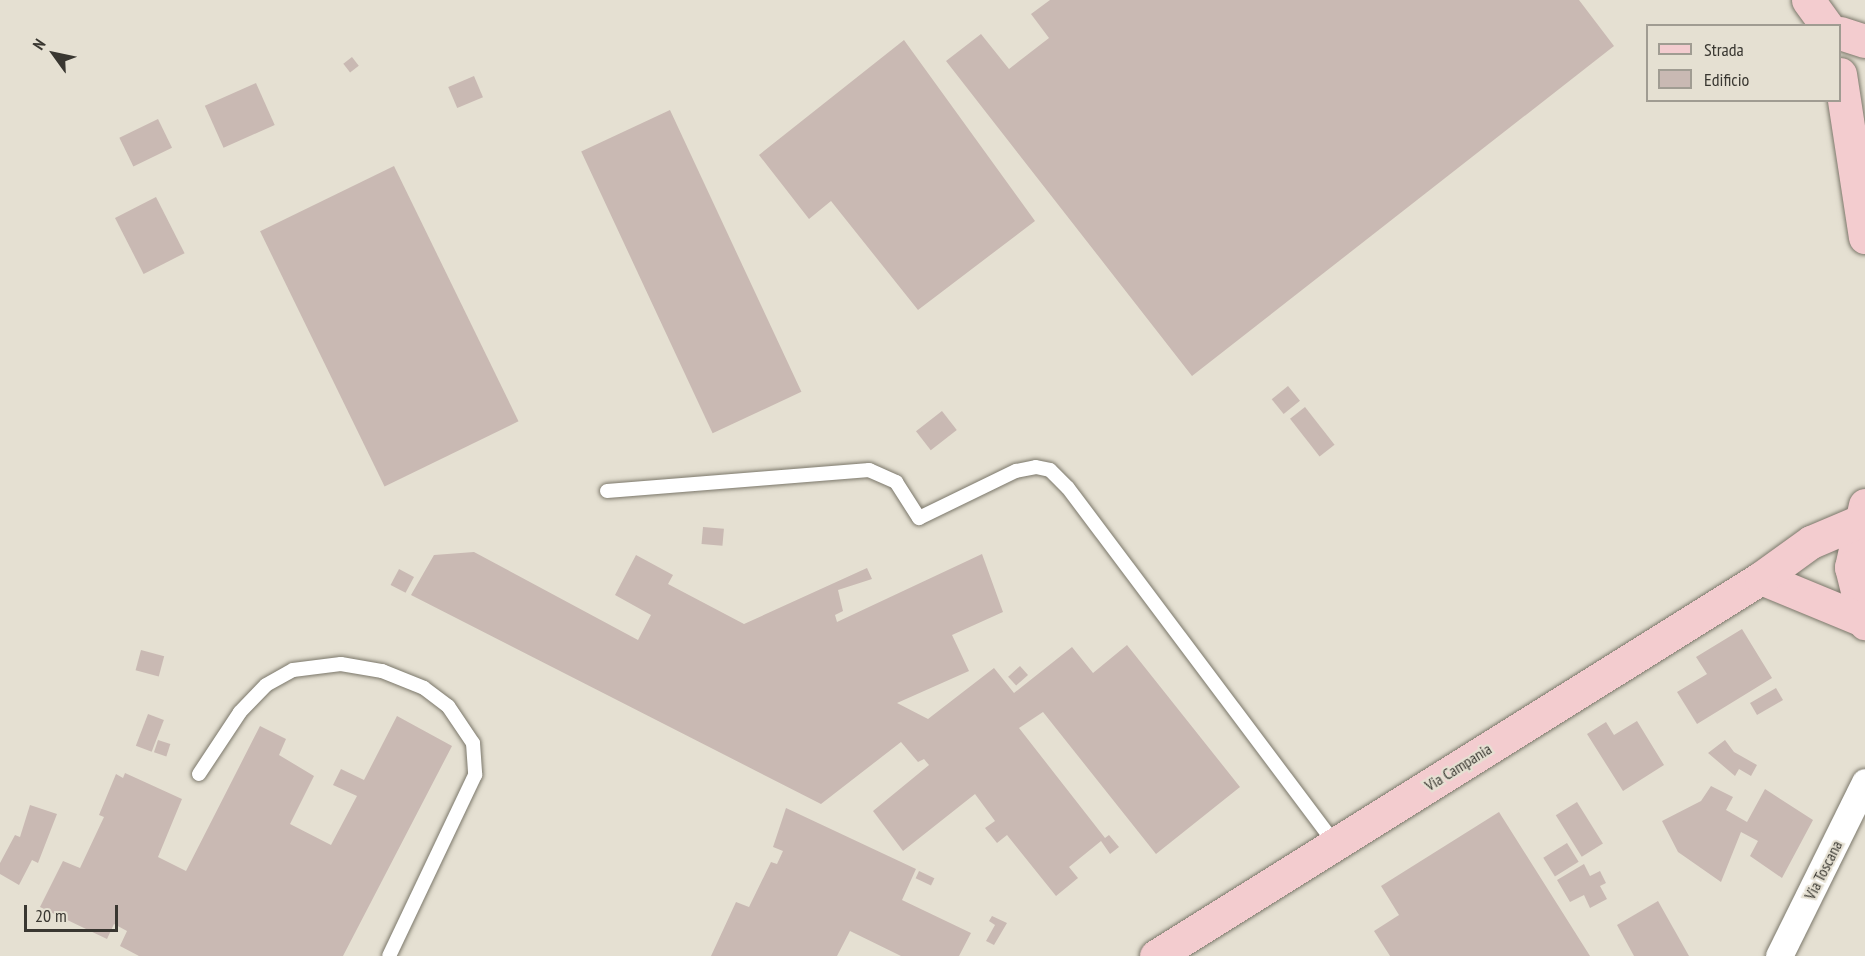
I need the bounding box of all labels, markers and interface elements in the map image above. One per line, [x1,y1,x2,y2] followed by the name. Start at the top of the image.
[24,24,84,84] north arrow
[1646,24,1841,102] legend
[28,35,50,53] text: N
[1704,38,1744,61] text: Strada
[1704,68,1749,91] text: Edificio
[1421,739,1495,795] street label: Via Campania
[1800,837,1846,903] street label: Via Toscana
[27,893,122,931] scale bar
[35,904,67,927] text: 20 m

